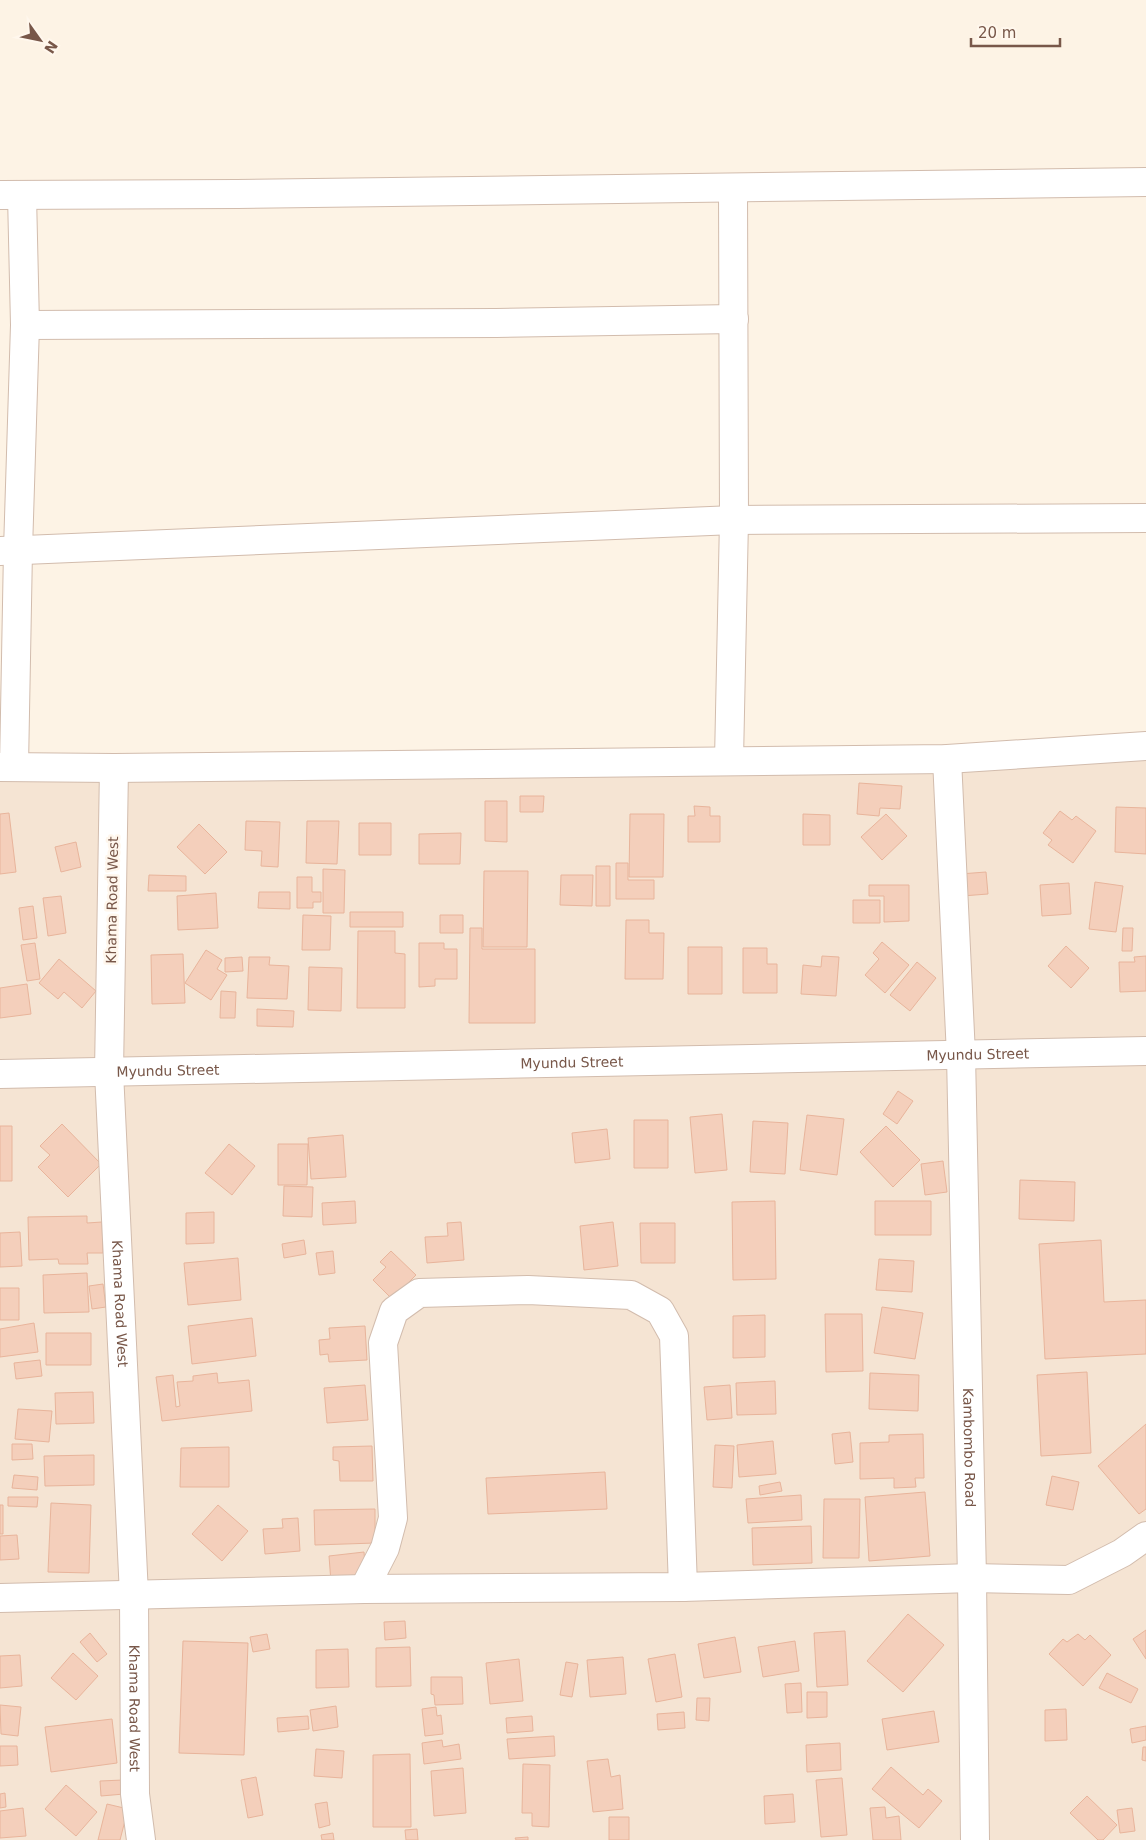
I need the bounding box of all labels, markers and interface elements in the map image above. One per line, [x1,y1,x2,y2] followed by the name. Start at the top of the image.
[15,15,65,65] north arrow
[971,15,1060,47] scale bar
[978,24,1016,42] text: 20 m
[41,38,61,56] text: N
[103,836,121,964] street label: Khama Road West
[926,1045,1030,1063] street label: Myundu Street
[520,1053,624,1072] street label: Myundu Street
[116,1062,220,1080] street label: Myundu Street
[109,1240,131,1368] street label: Khama Road West
[960,1388,979,1507] street label: Kambombo Road
[126,1645,143,1773] street label: Khama Road West

